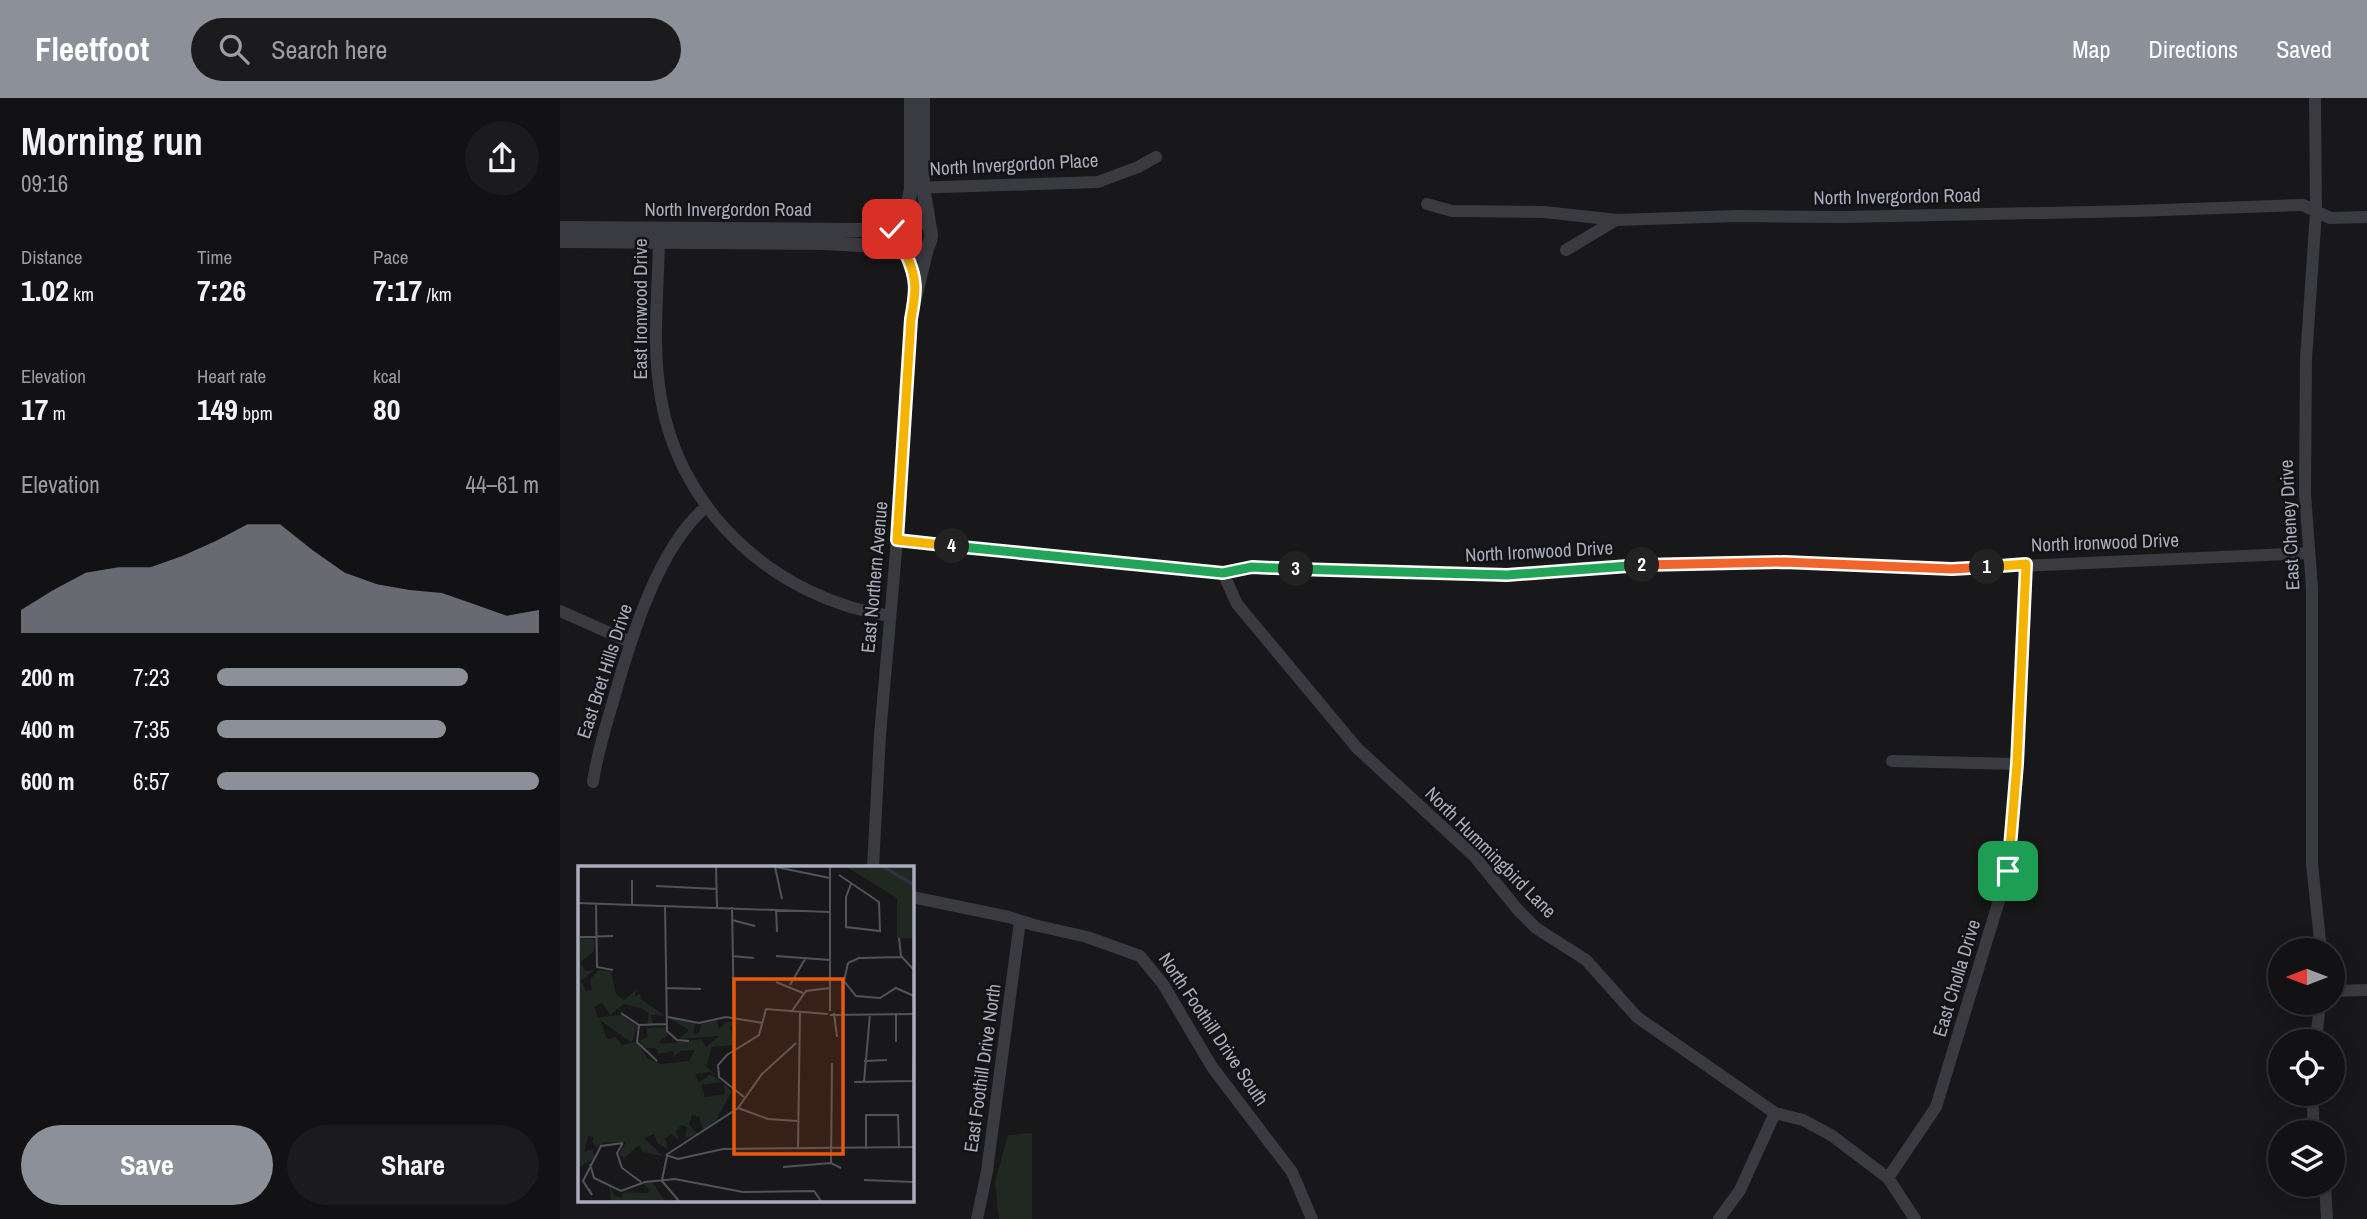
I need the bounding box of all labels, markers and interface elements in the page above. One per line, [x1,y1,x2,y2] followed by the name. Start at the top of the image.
[191,18,681,81] search box
[35,27,149,71] text: Fleetfoot
[215,30,253,68] icon: search
[271,32,387,67] text: Search here
[2072,33,2110,65] text: Map
[2148,33,2238,65] text: Directions
[2276,33,2332,65] text: Saved
[21,116,203,167] text: Morning run
[465,121,539,195] button: share
[929,147,1099,181] street label: North Invergordon Place
[21,168,68,199] text: 09:16
[1813,182,1981,210] street label: North Invergordon Road
[644,196,812,222] street label: North Invergordon Road
[862,199,922,259] pin
[873,210,911,248] icon: check
[627,238,653,380] street label: East Ironwood Drive
[21,244,82,270] text: Distance
[197,244,232,270] text: Time
[373,244,409,270] text: Pace
[21,270,69,310] text: 1.02
[197,270,246,310] text: 7:26
[373,270,422,310] text: 7:17
[69,281,94,307] text: km
[422,281,452,307] text: /km
[21,363,86,389] text: Elevation
[197,363,266,389] text: Heart rate
[373,363,401,389] text: kcal
[21,389,48,429] text: 17
[197,389,238,429] text: 149
[373,389,400,429] text: 80
[48,400,66,426] text: m
[238,400,273,426] text: bpm
[2273,459,2305,591] street label: East Cheney Drive
[21,469,100,500] text: Elevation
[466,469,539,500] text: 44–61 m
[854,500,894,654] street label: East Northern Avenue
[2031,526,2179,558] street label: North Ironwood Drive
[934,528,970,564] pin: 4
[947,532,956,558] text: 4
[1464,534,1614,568] street label: North Ironwood Drive
[1624,547,1660,582] pin: 2
[1970,550,2004,584] pin: 1
[1637,551,1646,577] text: 2
[1278,552,1314,587] pin: 3
[1982,553,1991,579] text: 1
[1291,555,1300,581] text: 3
[570,600,638,742] street label: East Bret Hills Drive
[21,662,74,693] text: 200 m
[133,662,170,693] text: 7:23
[21,714,74,745] text: 400 m
[133,714,170,745] text: 7:35
[21,766,74,797] text: 600 m
[133,766,170,797] text: 6:57
[1420,781,1562,923] street label: North Hummingbird Lane
[1978,841,2038,901] pin
[1989,852,2027,890] icon: arrive
[578,866,914,1202] inset map
[1926,916,1986,1040] street label: East Cholla Drive
[2268,938,2345,1015] north arrow
[2268,938,2345,1197] map controls
[1153,947,1275,1111] street label: North Foothill Drive South
[957,982,1007,1154] street label: East Foothill Drive North
[2268,1029,2345,1106] button: locate
[2268,1120,2345,1197] button: layers
[21,1125,273,1205] button: Save
[287,1125,539,1205] button: Share

